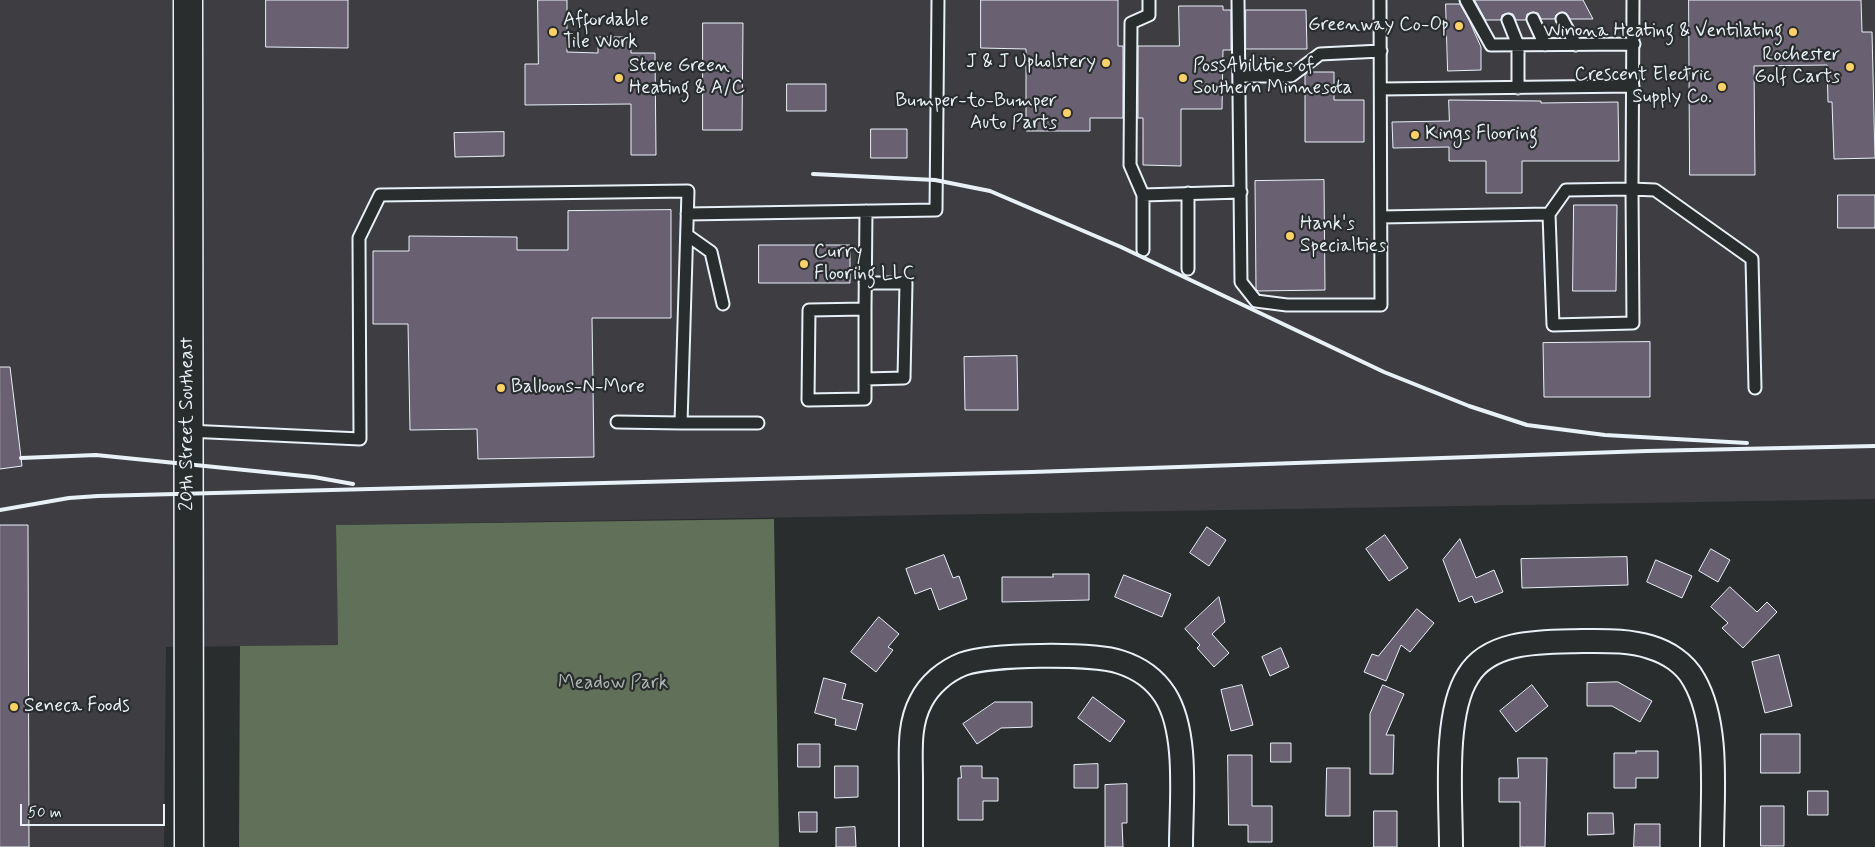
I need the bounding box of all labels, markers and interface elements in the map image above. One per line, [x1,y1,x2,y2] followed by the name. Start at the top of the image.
[563,10,649,54] place label: Affordable Tile Work
[1308,15,1449,37] place label: Greenway Co-Op
[1453,20,1465,32] marker: Greenway Co-Op
[1543,21,1783,43] place label: Winona Heating & Ventilating
[547,26,559,38] marker: Affordable Tile Work
[1787,26,1799,38] marker: Winona Heating & Ventilating
[1754,45,1840,89] place label: Rochester Golf Carts
[966,52,1096,74] place label: J & J Upholstery
[629,56,745,100] place label: Steve Green Heating & A/C
[1193,56,1352,100] place label: PossAbilities of Southern Minnesota
[1100,57,1112,69] marker: J & J Upholstery
[1844,61,1856,73] marker: Rochester Golf Carts
[1574,65,1712,109] place label: Crescent Electric Supply Co.
[613,72,625,84] marker: Steve Green Heating & A/C
[1177,72,1189,84] marker: PossAbilities of Southern Minnesota
[1716,81,1728,93] marker: Crescent Electric Supply Co.
[895,91,1057,135] place label: Bumper-to-Bumper Auto Parts
[1061,107,1073,119] marker: Bumper-to-Bumper Auto Parts
[1425,124,1538,146] place label: Kings Flooring
[1409,129,1421,141] marker: Kings Flooring
[1300,214,1386,258] place label: Hank's Specialties
[1284,230,1296,242] marker: Hank's Specialties
[814,242,915,286] place label: Curry Flooring LLC
[798,258,810,270] marker: Curry Flooring LLC
[177,337,199,511] street label: 20th Street Southeast
[511,377,645,399] place label: Balloons-N-More
[495,382,507,394] marker: Balloons-N-More
[558,673,668,695] park label: Meadow Park
[24,696,130,718] place label: Seneca Foods
[8,701,20,713] marker: Seneca Foods
[22,794,168,826] scale bar
[28,803,62,823] text: 50 m

